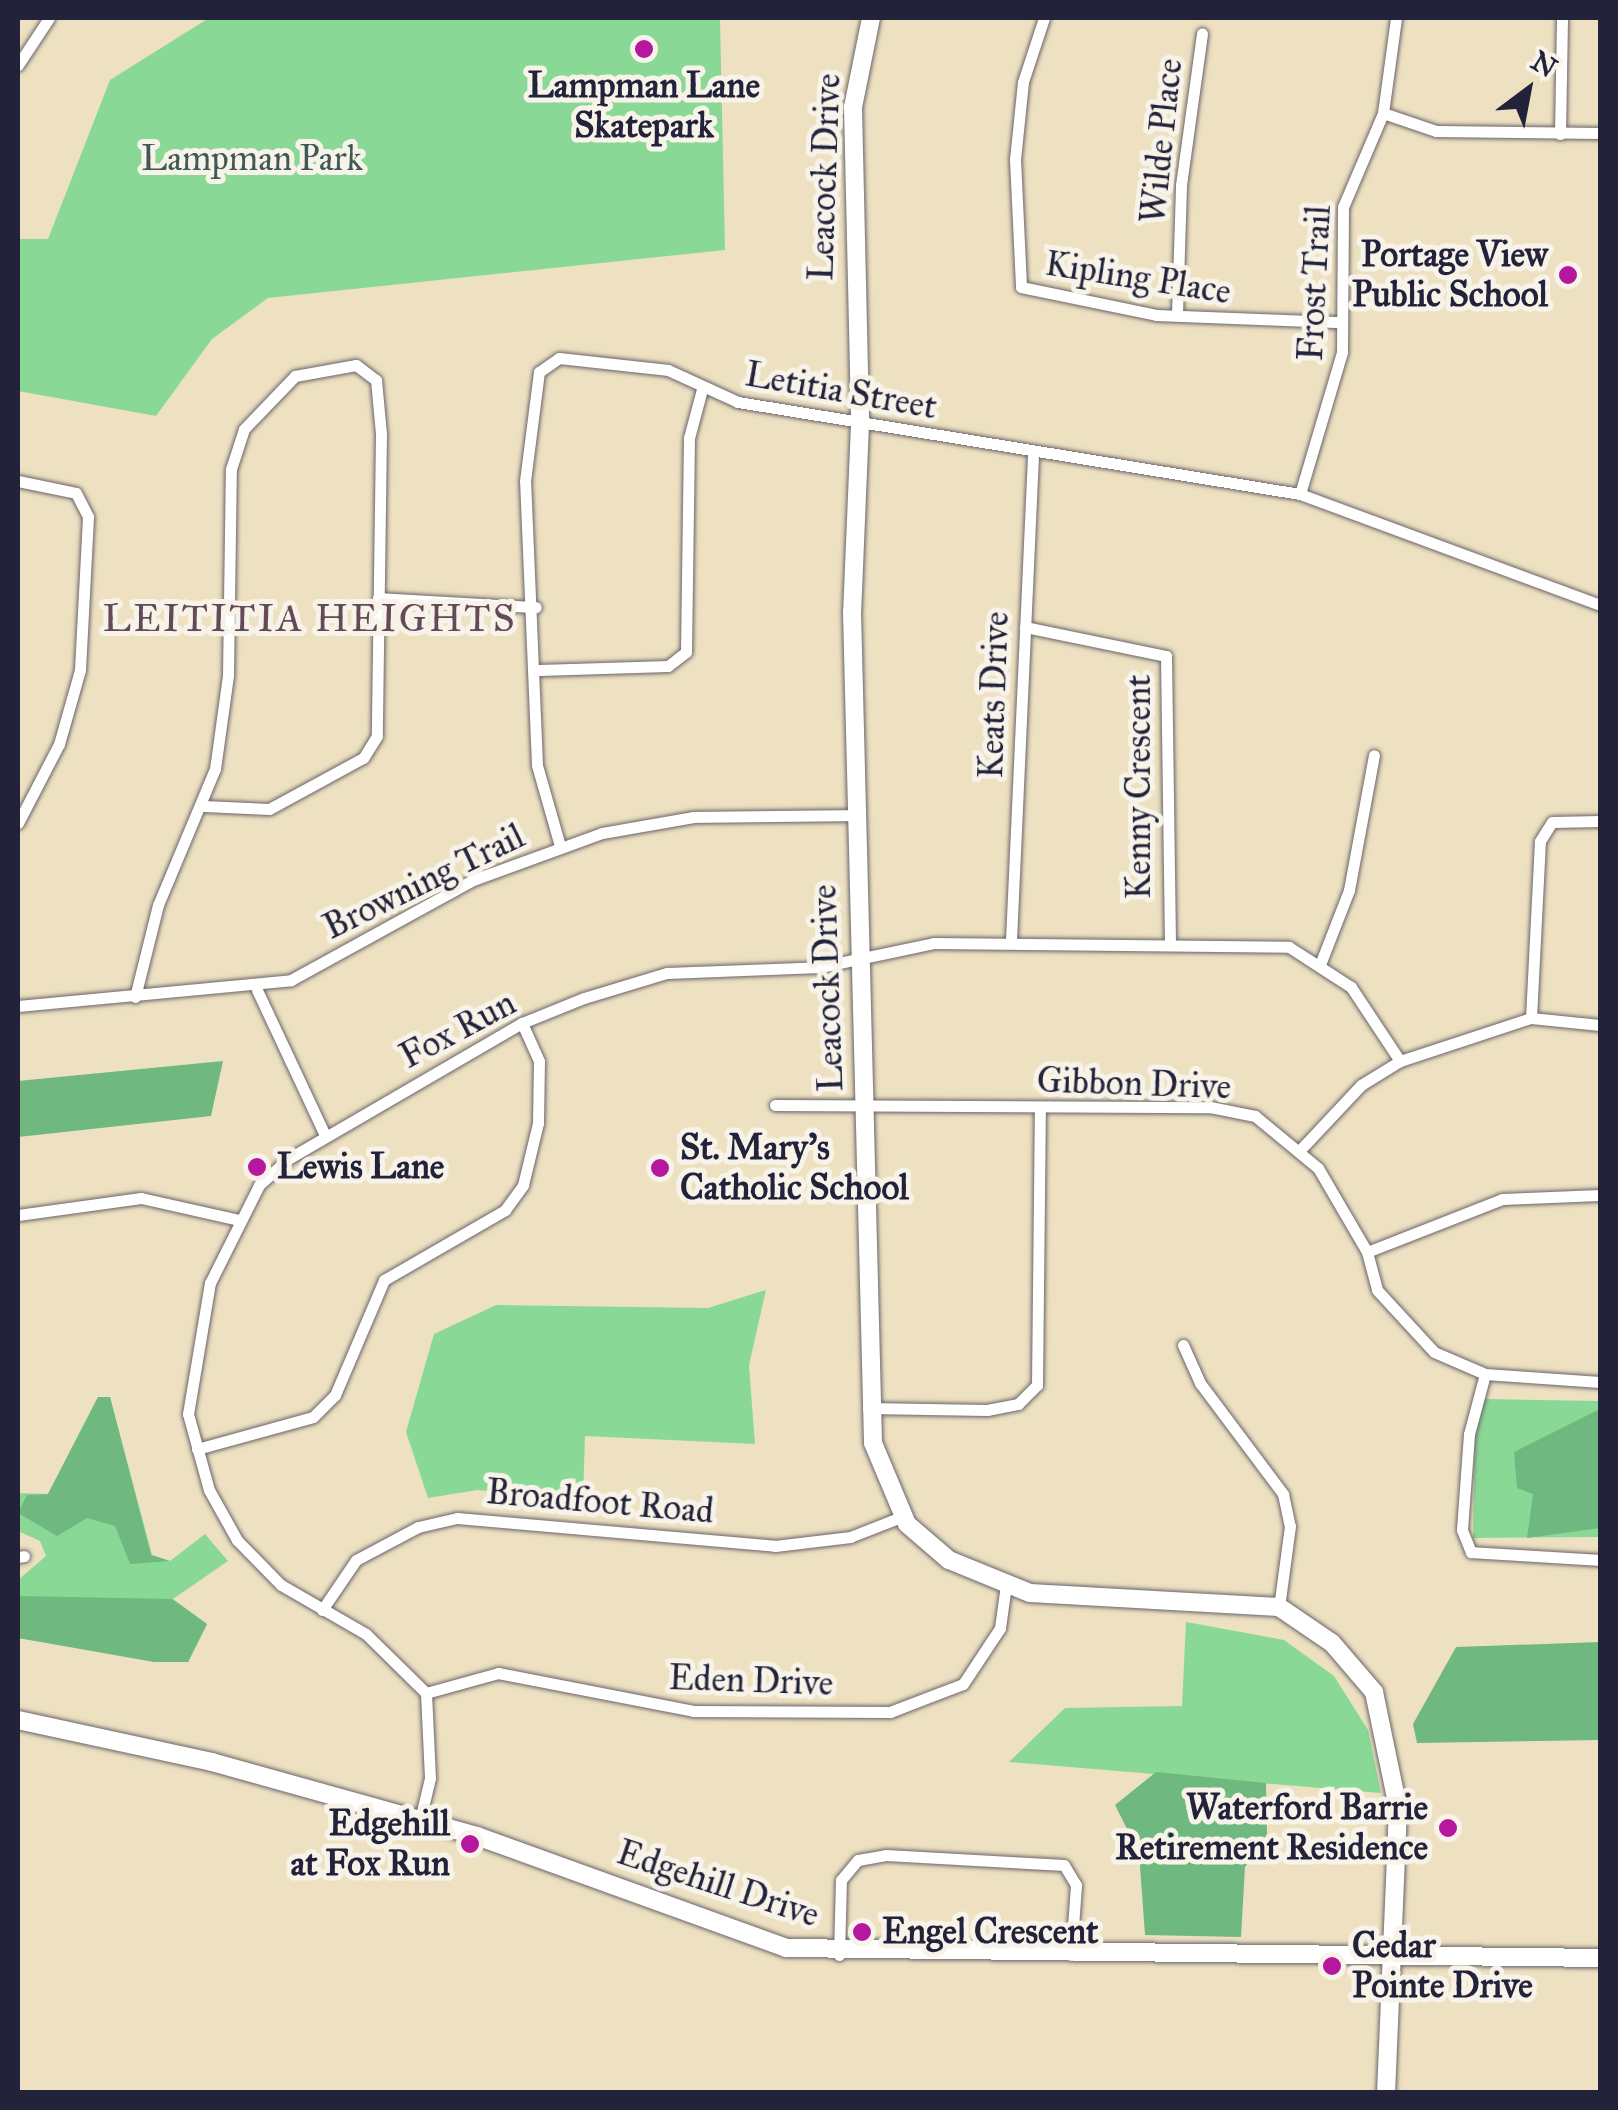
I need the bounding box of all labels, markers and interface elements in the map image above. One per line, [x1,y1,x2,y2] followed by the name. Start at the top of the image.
[633,38,655,60] marker: Lampman Lane Skatepark
[1478,40,1578,140] north arrow
[1525,43,1564,85] text: N
[1132,57,1192,225] street label: Wilde Place
[528,65,760,147] place label: Lampman Lane Skatepark
[800,73,850,281] street label: Leacock Drive
[141,138,363,180] park label: Lampman Park
[1290,204,1340,362] street label: Frost Trail
[1352,234,1548,316] place label: Portage View Public School
[1042,243,1234,313] street label: Kipling Place
[1557,264,1579,286] marker: Portage View Public School
[742,354,940,428] street label: Letitia Street
[103,596,517,642] district label: LEITITIA HEIGHTS
[970,611,1018,779] street label: Keats Drive
[1118,675,1160,899] street label: Kenny Crescent
[317,815,531,949] street label: Browning Trail
[803,884,853,1092] street label: Leacock Drive
[393,982,523,1078] street label: Fox Run
[1036,1060,1232,1108] street label: Gibbon Drive
[680,1127,909,1209] place label: St. Mary's Catholic School
[277,1146,444,1188] place label: Lewis Lane
[246,1156,268,1178] marker: Lewis Lane
[649,1157,671,1179] marker: St. Mary's Catholic School
[485,1471,715,1533] street label: Broadfoot Road
[668,1657,834,1705] street label: Eden Drive
[1115,1787,1428,1869] place label: Waterford Barrie Retirement Residence
[291,1803,450,1885] place label: Edgehill at Fox Run
[1437,1817,1459,1839] marker: Waterford Barrie Retirement Residence
[612,1832,824,1936] street label: Edgehill Drive
[459,1833,481,1855] marker: Edgehill at Fox Run
[882,1911,1099,1953] place label: Engel Crescent
[851,1921,873,1943] marker: Engel Crescent
[1352,1925,1533,2007] place label: Cedar Pointe Drive
[1321,1955,1343,1977] marker: Cedar Pointe Drive

